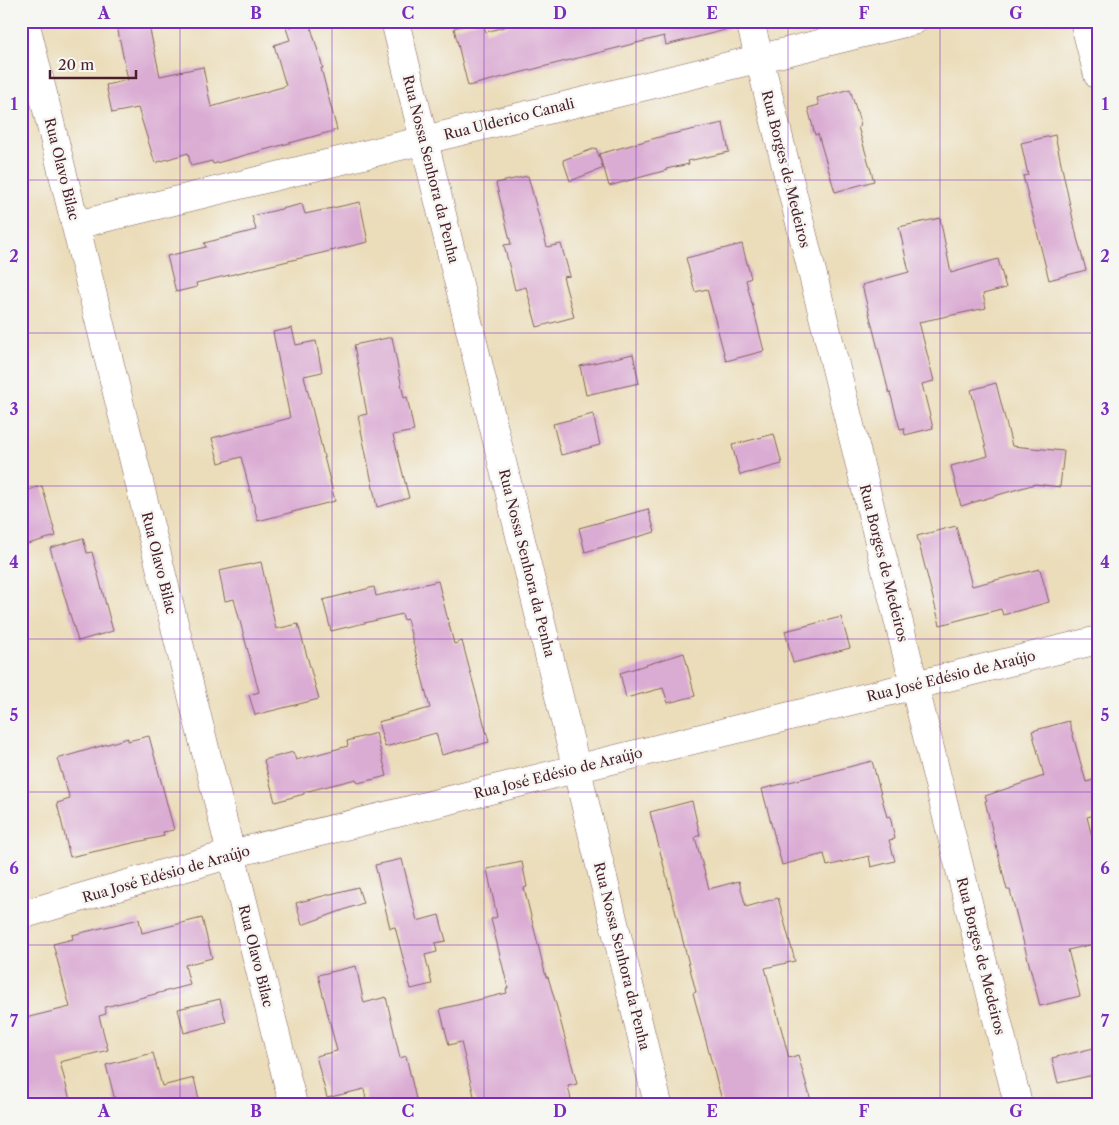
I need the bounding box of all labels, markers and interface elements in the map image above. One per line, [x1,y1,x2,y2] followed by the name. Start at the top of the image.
[97,3,111,23] text: A
[250,3,262,23] text: B
[402,3,414,23] text: C
[553,3,567,23] text: D
[706,3,718,23] text: E
[859,3,870,23] text: F
[1009,3,1023,23] text: G
[50,48,136,80] scale bar
[58,55,94,74] text: 20 m
[399,73,463,265] street label: Rua Nossa Senhora da Penha
[758,88,814,250] street label: Rua Borges de Medeiros
[10,94,18,114] text: 1
[442,94,576,144] street label: Rua Ulderico Canali
[1101,94,1109,114] text: 1
[41,116,83,222] street label: Rua Olavo Bilac
[9,246,19,266] text: 2
[1100,246,1110,266] text: 2
[9,399,19,419] text: 3
[1100,399,1110,419] text: 3
[495,467,559,659] street label: Rua Nossa Senhora da Penha
[856,482,912,644] street label: Rua Borges de Medeiros
[138,510,180,616] street label: Rua Olavo Bilac
[9,552,19,572] text: 4
[1100,552,1110,572] text: 4
[865,646,1037,706] street label: Rua José Edésio de Araújo
[10,705,19,725] text: 5
[1101,705,1110,725] text: 5
[472,743,644,803] street label: Rua José Edésio de Araújo
[80,841,252,907] street label: Rua José Edésio de Araújo
[9,858,19,878] text: 6
[1100,858,1110,878] text: 6
[590,860,654,1052] street label: Rua Nossa Senhora da Penha
[953,875,1009,1037] street label: Rua Borges de Medeiros
[235,903,277,1009] street label: Rua Olavo Bilac
[10,1011,19,1031] text: 7
[1101,1011,1110,1031] text: 7
[97,1101,111,1121] text: A
[250,1101,262,1121] text: B
[402,1101,414,1121] text: C
[553,1101,567,1121] text: D
[706,1101,718,1121] text: E
[859,1101,870,1121] text: F
[1009,1101,1023,1121] text: G

